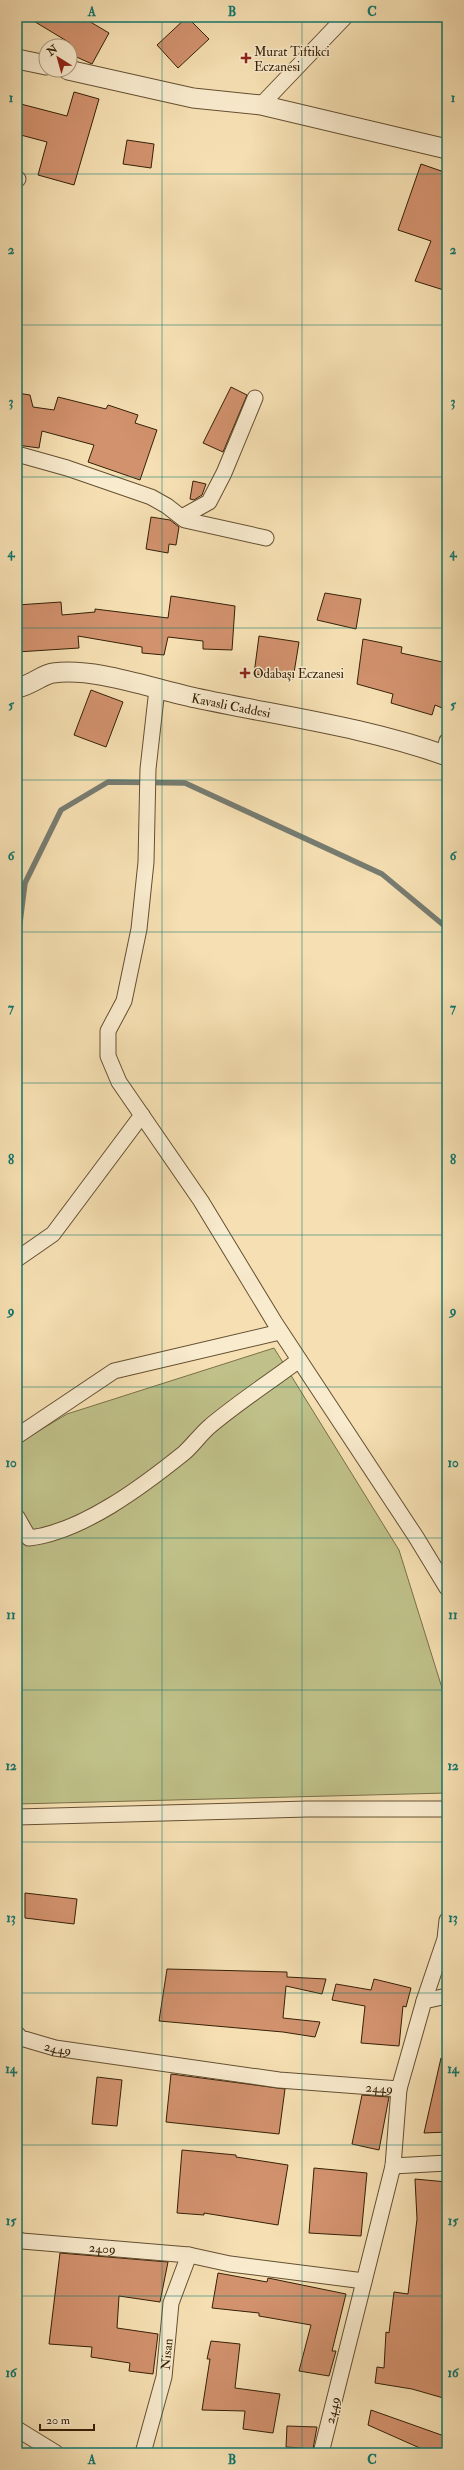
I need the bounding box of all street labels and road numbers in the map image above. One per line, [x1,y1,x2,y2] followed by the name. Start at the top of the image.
[190,690,272,722] street label: Kavasli Caddesi
[42,2038,72,2059] street label: 2449
[365,2080,393,2098] street label: 2449
[88,2240,116,2258] street label: 2409
[158,2337,177,2371] street label: Nisan
[322,2395,344,2425] street label: 2449

